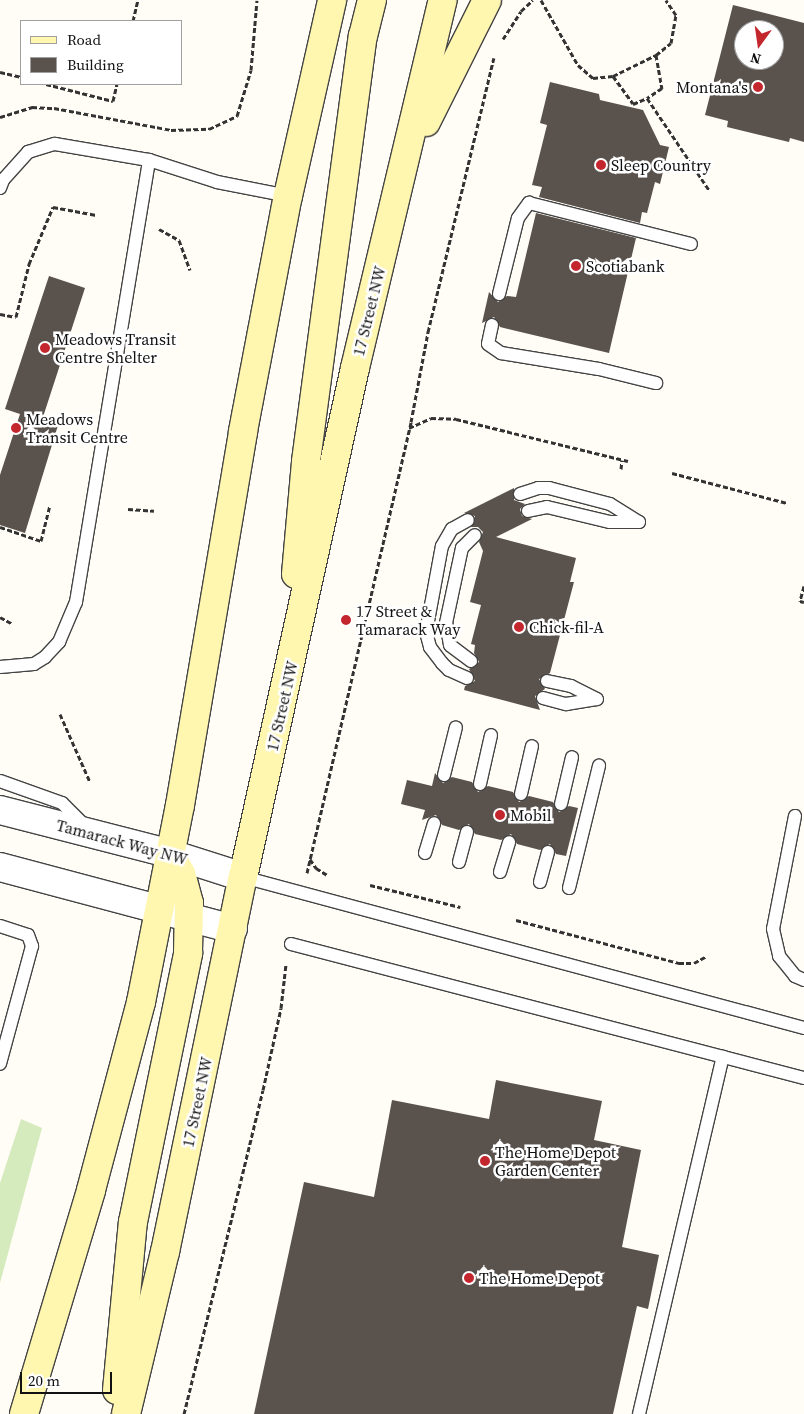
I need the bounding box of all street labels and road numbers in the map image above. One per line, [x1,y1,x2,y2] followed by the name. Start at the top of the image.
[349,264,389,358] street label: 17 Street NW
[262,659,302,753] street label: 17 Street NW
[54,815,190,869] street label: Tamarack Way NW
[178,1055,216,1149] street label: 17 Street NW

